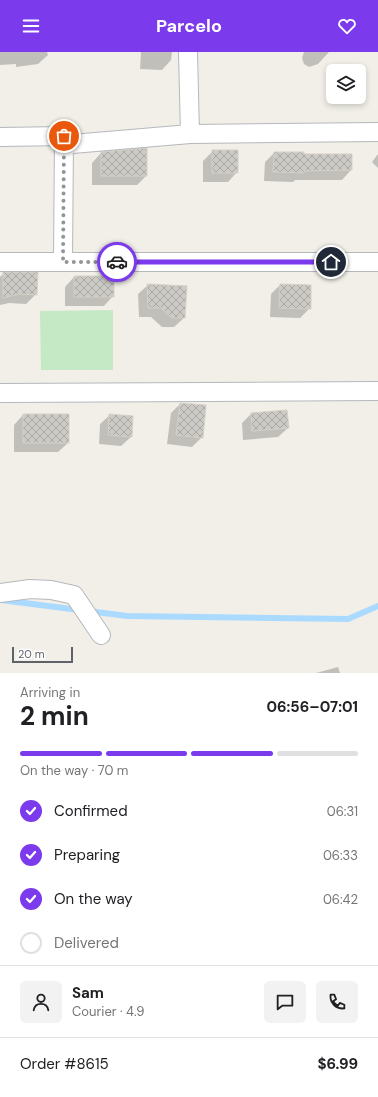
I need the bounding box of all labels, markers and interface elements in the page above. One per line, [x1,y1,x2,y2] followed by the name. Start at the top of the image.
[156,14,222,38] text: Parcelo
[20,15,42,37] icon: menu
[336,15,358,37] icon: heart
[326,64,366,104] map controls
[326,64,366,104] button: layers
[47,119,81,153] pin
[53,125,75,147] icon: bag
[97,242,137,282] courier
[314,245,348,279] pin
[106,251,128,273] icon: car
[320,251,342,273] icon: home
[12,645,73,664] scale bar
[18,647,44,661] text: 20 m
[20,684,80,701] text: Arriving in
[266,697,358,717] text: 06:56–07:01
[20,699,89,733] text: 2 min
[20,762,128,779] text: On the way · 70 m
[20,800,42,822] icon: check
[54,801,128,821] text: Confirmed
[327,803,358,820] text: 06:31
[20,844,42,866] icon: check
[54,845,120,865] text: Preparing
[323,847,358,864] text: 06:33
[20,888,42,910] icon: check
[54,889,133,909] text: On the way
[323,891,358,908] text: 06:42
[54,933,119,953] text: Delivered
[20,981,62,1023] button: person
[264,981,306,1023] button: chat
[316,981,358,1023] button: phone
[72,983,104,1003] text: Sam
[72,1003,144,1020] text: Courier · 4.9
[20,1054,109,1074] text: Order #8615
[318,1054,358,1074] text: $6.99

